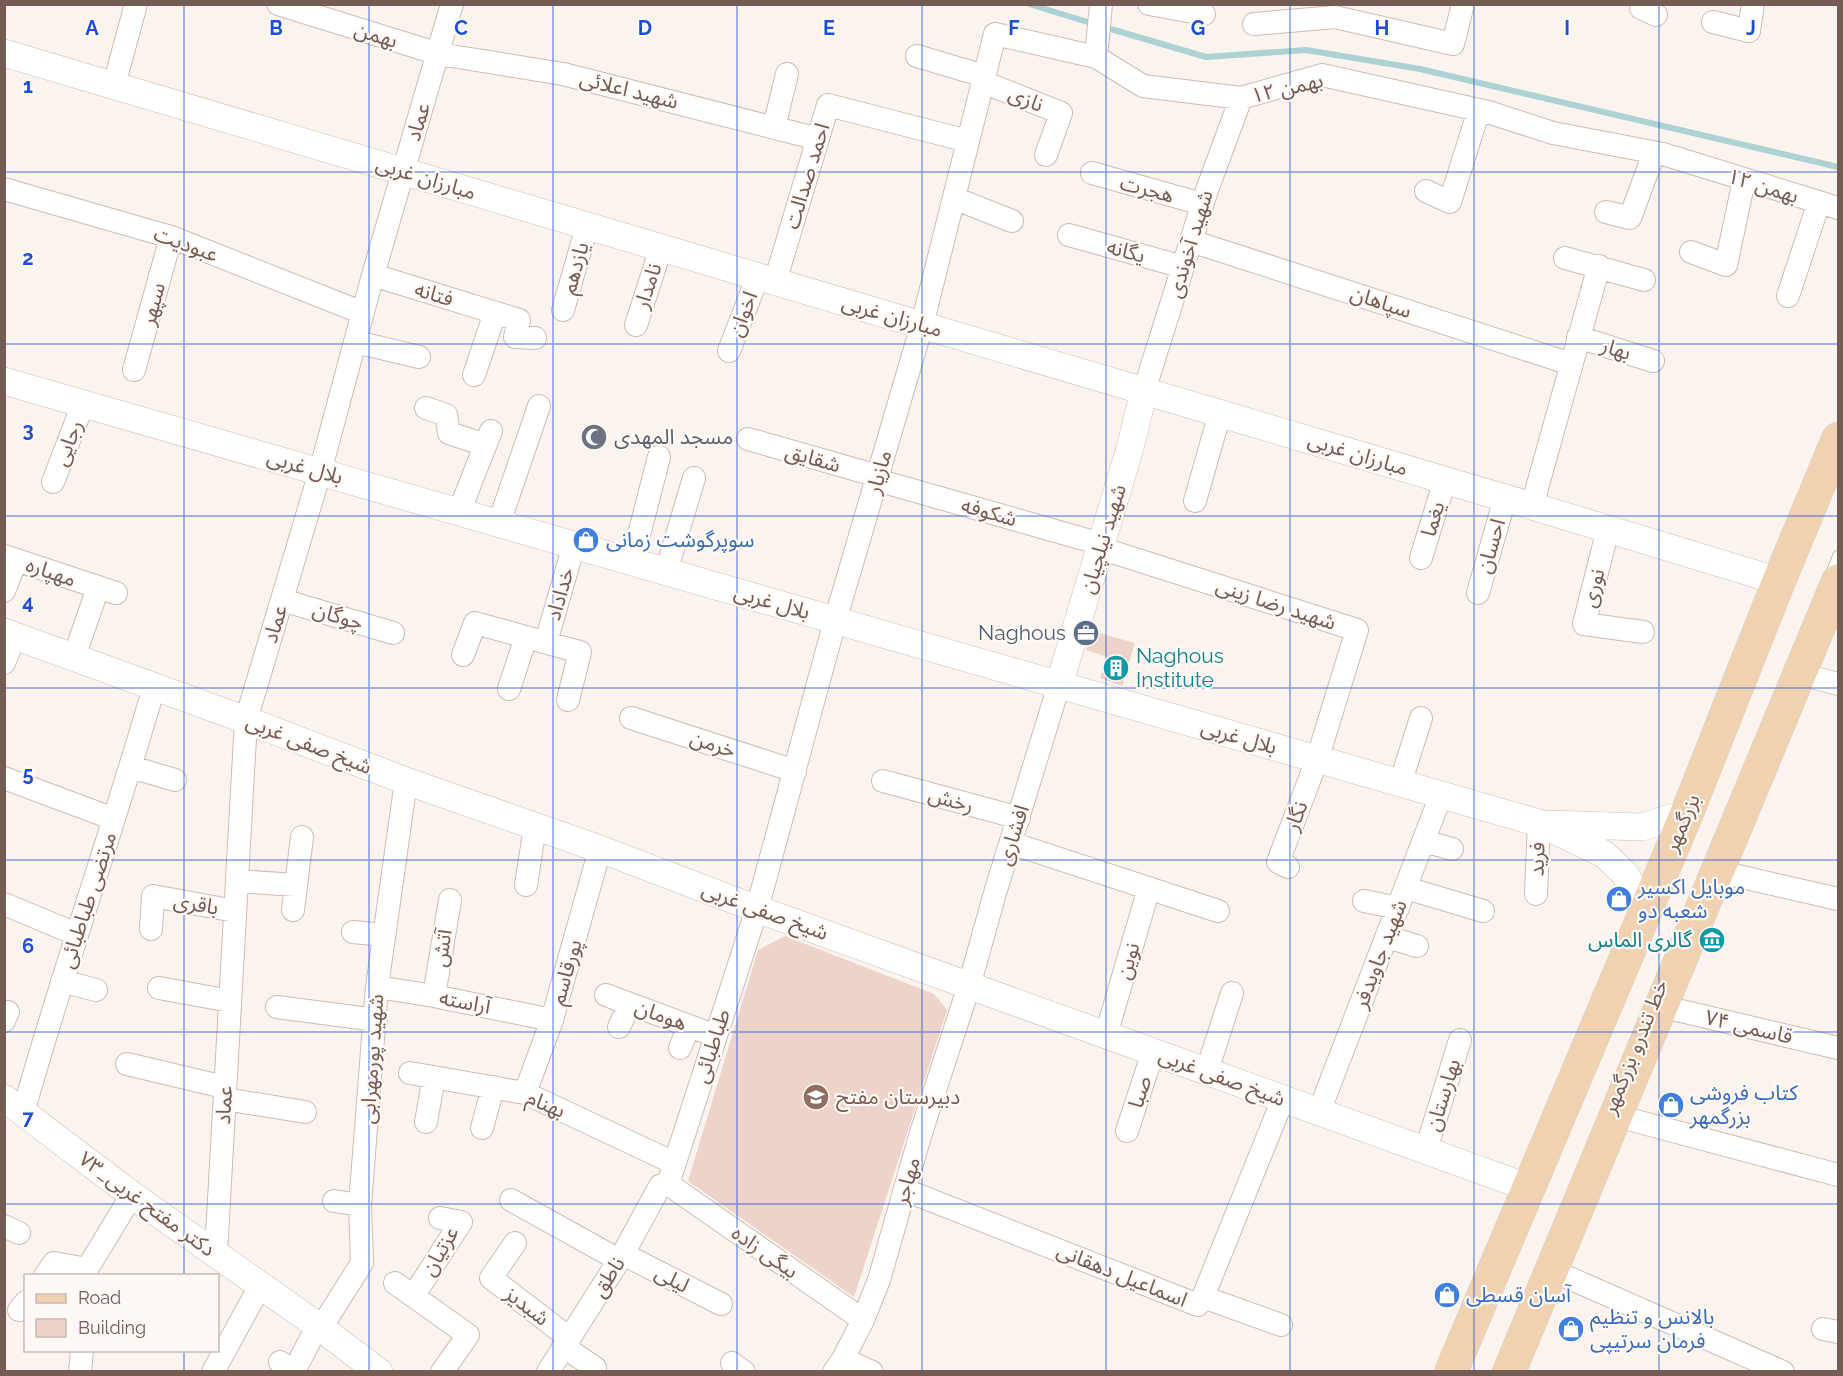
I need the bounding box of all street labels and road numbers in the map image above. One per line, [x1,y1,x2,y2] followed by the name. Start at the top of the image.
[352,16,401,53] street label: بهمن
[577,65,681,114] street label: شهید اعلائی
[1248,67,1325,108] street label: ۱۲ بهمن
[1005,80,1047,117] street label: نازی
[400,100,435,144] street label: عماد
[779,120,834,232] street label: احمد صدالت
[373,150,479,205] street label: مبارزان غربی
[1725,163,1802,208] street label: ۱۲ بهمن
[1118,169,1177,208] street label: هجرت
[1161,187,1218,301] street label: شهید آخوندی
[150,220,222,267] street label: عبودیت
[1104,233,1148,268] street label: یگانه
[555,239,597,298] street label: یازدهم
[628,260,667,313] street label: نامدار
[412,276,457,311] street label: فتانه
[135,280,171,329] street label: سپهر
[1347,280,1415,324] street label: سپاهان
[723,288,763,340] street label: اخوان
[839,289,945,342] street label: مبارزان غربی
[1597,332,1634,365] street label: بهار
[47,416,88,469] street label: رجایی
[1305,426,1411,481] street label: مبارزان غربی
[782,438,844,478] street label: شقایق
[264,444,346,489] street label: بلال غربی
[860,447,897,498] street label: مازیار
[1074,481,1132,597] street label: شهید نیلچیان
[958,492,1020,531] street label: شکوفه
[1415,498,1450,539] street label: یغما
[1471,516,1510,576] street label: احسان
[23,551,79,593] street label: مهپاره
[540,565,579,623] street label: خداداد
[1576,566,1609,610] street label: نوری
[1213,572,1339,635] street label: شهید رضا زینی
[731,579,813,624] street label: بلال غربی
[310,596,366,636] street label: چوگان
[257,602,292,646] street label: عماد
[242,708,376,782] street label: شیخ صفی غربی
[1198,714,1280,759] street label: بلال غربی
[687,724,739,763] street label: خرمن
[926,781,977,818] street label: رخش
[1658,790,1705,856] street label: بزرگمهر
[1278,797,1313,835] street label: نگار
[991,801,1034,868] street label: افشاری
[54,829,121,971] street label: مرتضی طباطبائی
[1523,841,1550,877] street label: فرید
[697,876,832,948] street label: شیخ صفی غربی
[172,887,221,920] street label: باقری
[1347,896,1412,1013] street label: شهید جاویدفر
[426,926,457,969] street label: آتش
[544,936,590,1008] street label: پورقاسم
[1110,940,1145,982] street label: نوین
[1596,976,1673,1119] street label: خط تندرو بزرگمهر
[437,984,494,1019] street label: آراسته
[354,993,390,1125] street label: شهید پورمهرابی
[632,994,691,1035] street label: هومان
[1703,1004,1795,1049] street label: قاسمی ۷۴
[688,1006,735,1086] street label: طباطبائی
[1154,1042,1289,1114] street label: شیخ صفی غربی
[1420,1056,1465,1134] street label: بهارستان
[1123,1073,1156,1111] street label: صبا
[521,1084,569,1126] street label: بهنام
[210,1085,237,1125] street label: عماد
[72,1146,220,1264] street label: ۷۳_دکتر مفتح غربی
[888,1154,925,1209] street label: مهاجر
[727,1220,803,1284] street label: بیگی زاده
[416,1222,464,1280] street label: عزتیان
[1053,1237,1191,1312] street label: اسماعیل دهقانی
[585,1252,631,1302] street label: ناطق
[651,1259,694,1298] street label: لیلی
[499,1280,554,1331] street label: شبدیز

